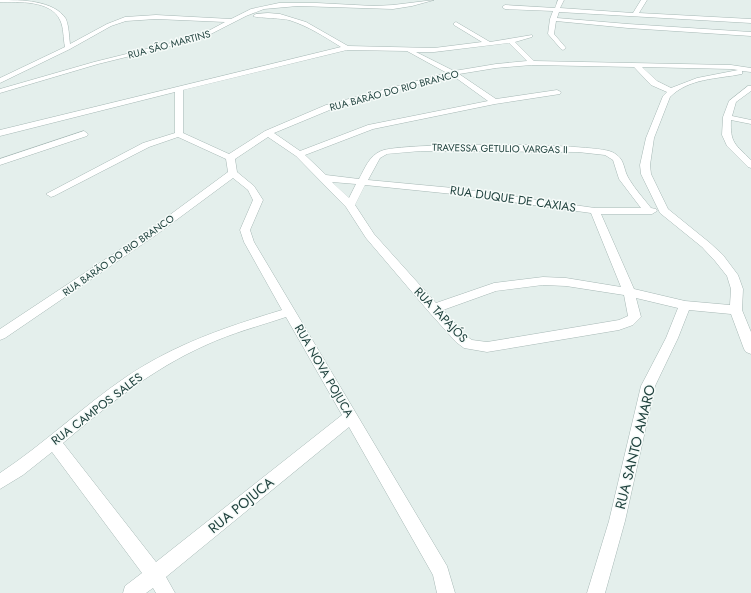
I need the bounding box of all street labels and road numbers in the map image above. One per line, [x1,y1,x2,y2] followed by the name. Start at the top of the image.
[126,26,213,63] street label: RUA SÃO MARTINS
[328,66,461,115] street label: RUA BARÃO DO RIO BRANCO
[432,140,568,157] street label: TRAVESSA GETULIO VARGAS II
[449,181,578,217] street label: RUA DUQUE DE CAXIAS
[59,211,177,300] street label: RUA BARÃO DO RIO BRANCO
[410,283,472,347] street label: RUA TAPAJÓS
[290,321,358,421] street label: RUA NOVA POJUCA
[47,368,147,450] street label: RUA CAMPOS SALES
[610,383,660,511] street label: RUA SANTO AMARO
[204,472,279,538] street label: RUA POJUCA

